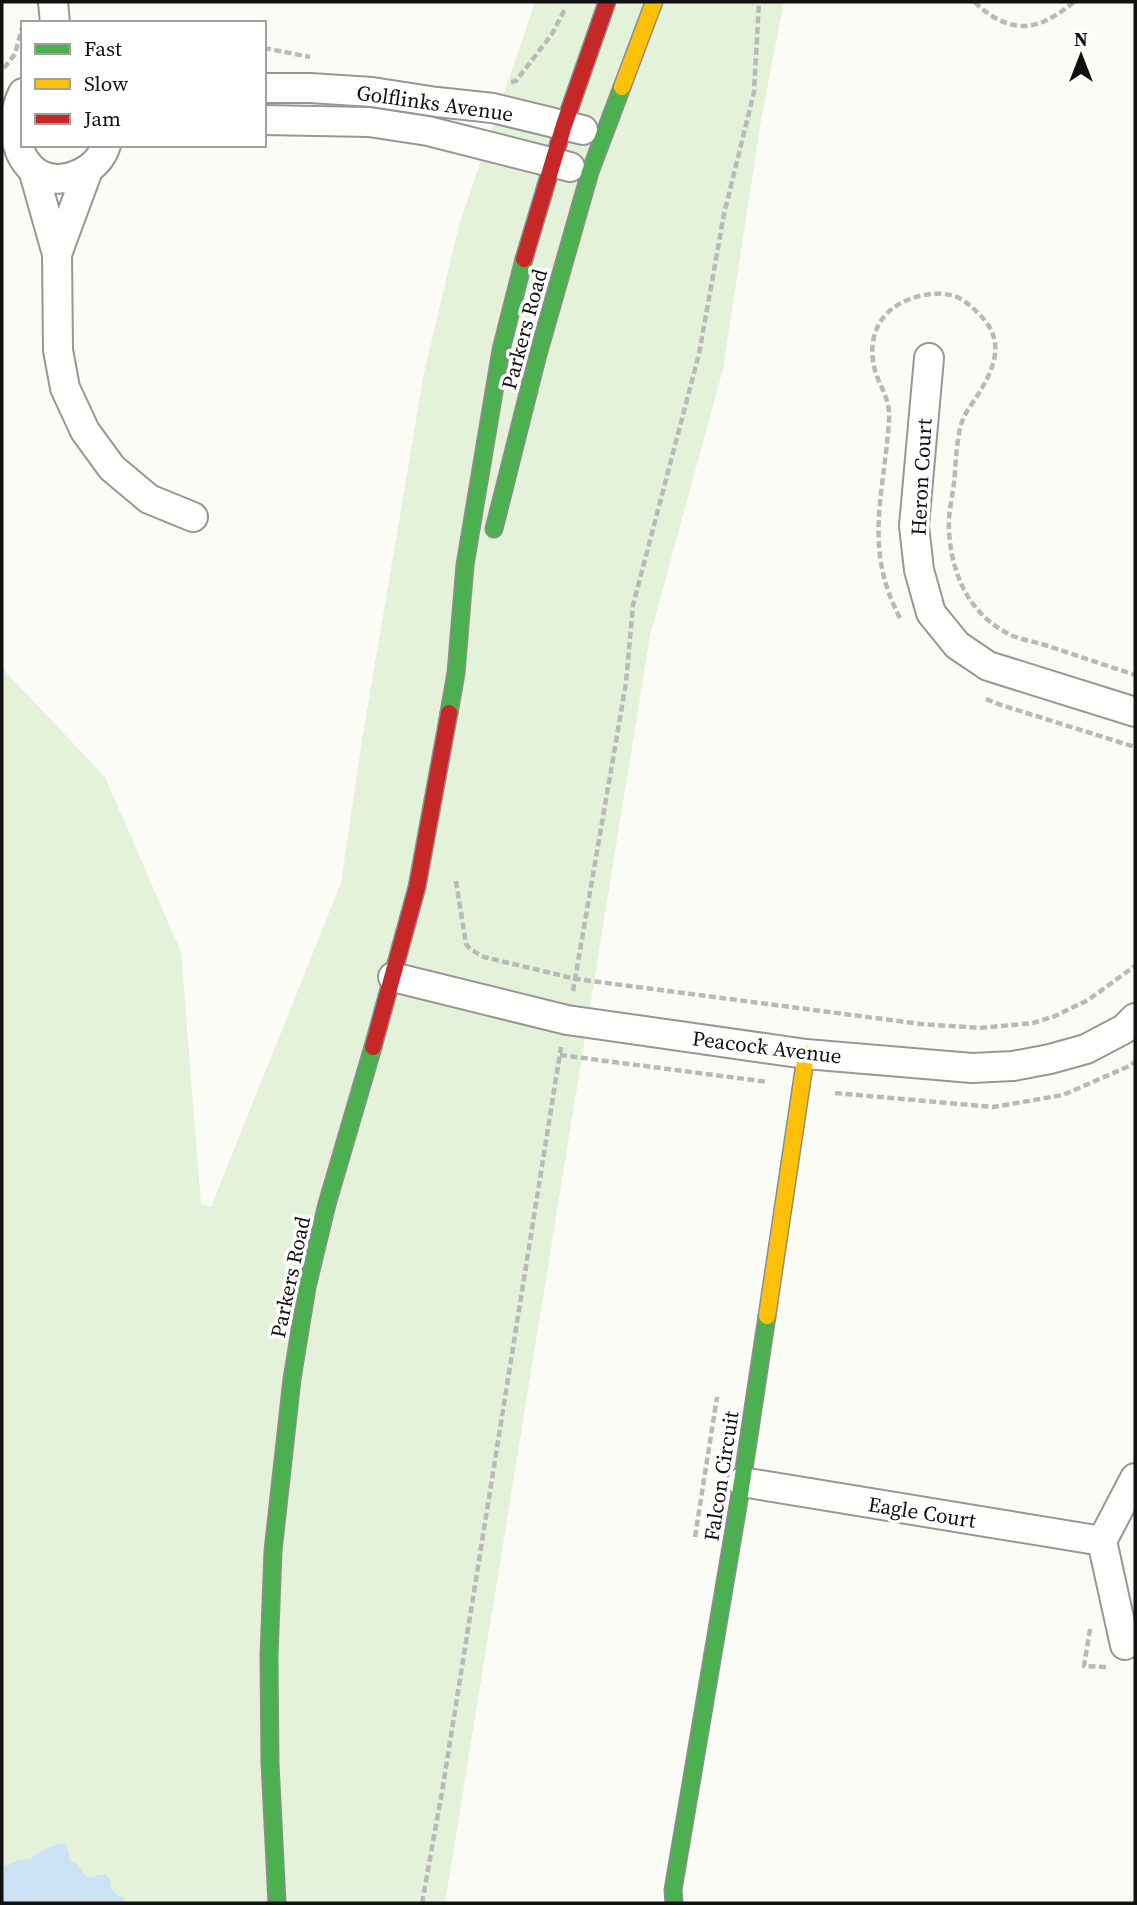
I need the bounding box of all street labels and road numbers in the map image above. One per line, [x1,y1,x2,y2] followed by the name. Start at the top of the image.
[355,78,515,128] street label: Golflinks Avenue
[494,265,554,392] street label: Parkers Road
[903,417,939,536] street label: Heron Court
[691,1023,843,1071] street label: Peacock Avenue
[263,1213,317,1340] street label: Parkers Road
[696,1409,746,1543] street label: Falcon Circuit
[866,1489,978,1535] street label: Eagle Court

